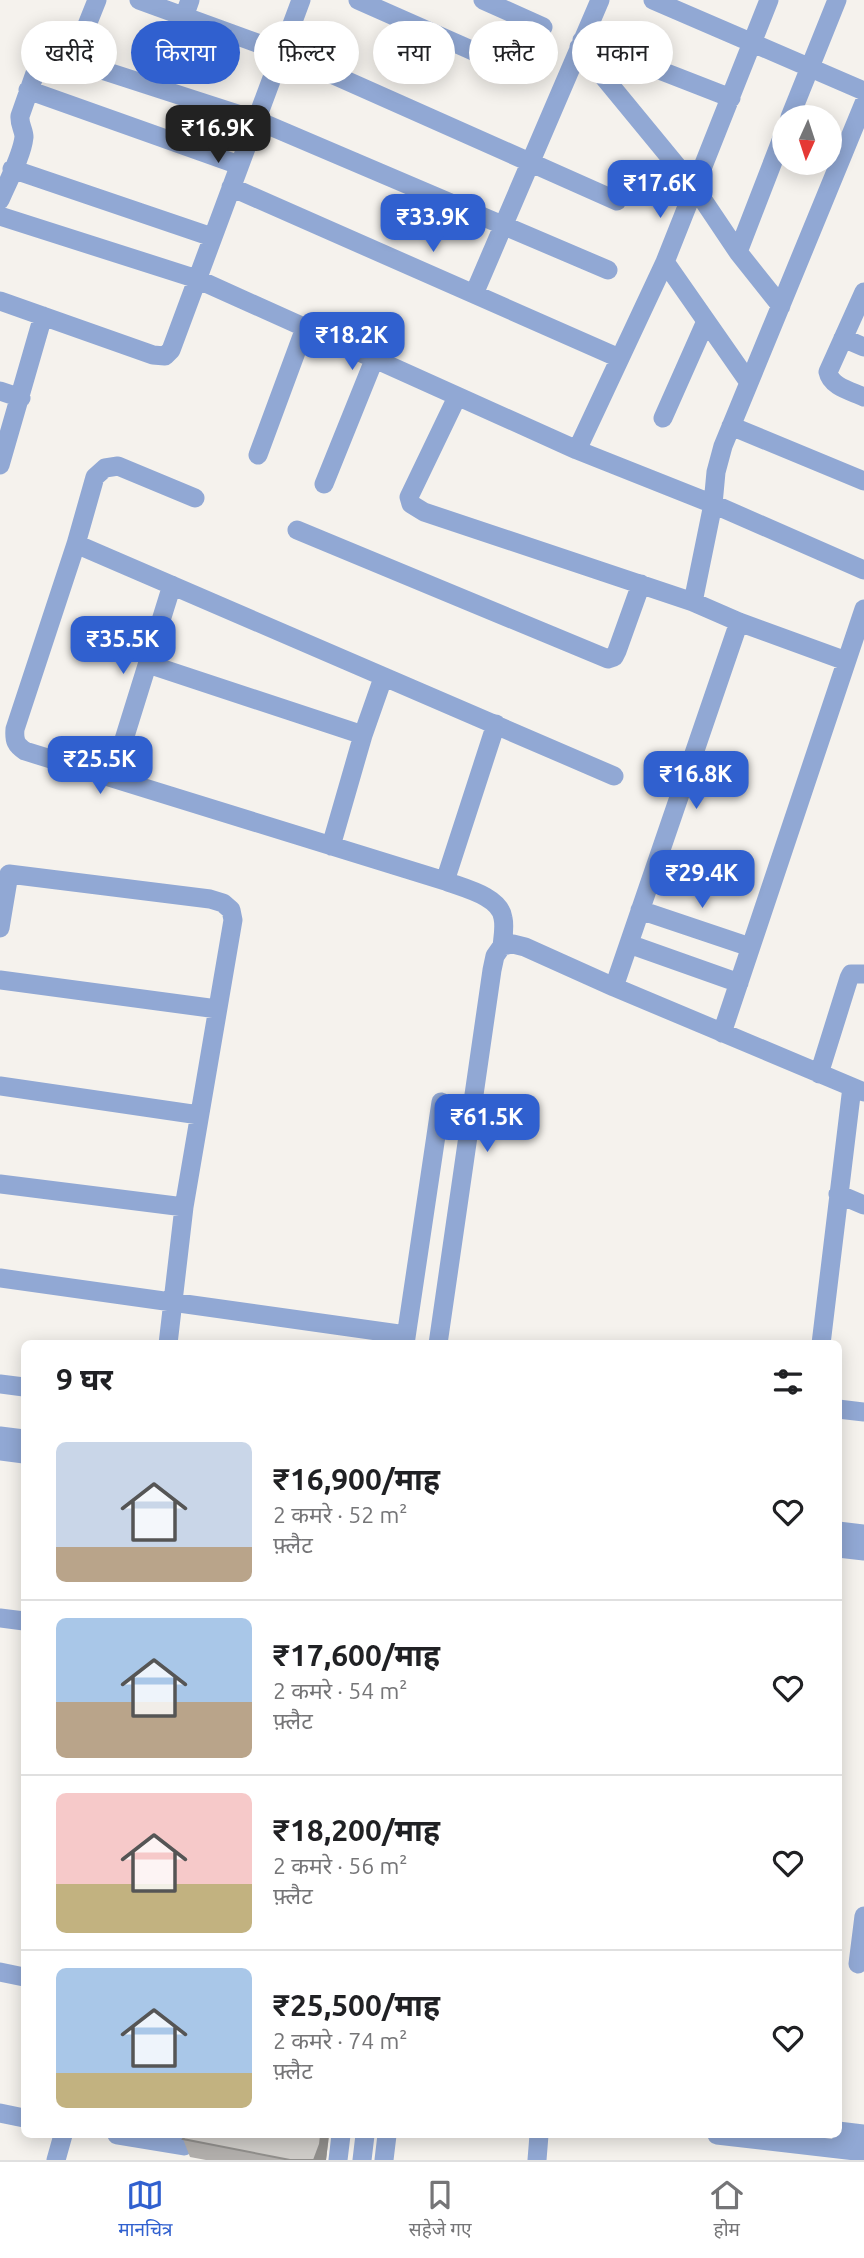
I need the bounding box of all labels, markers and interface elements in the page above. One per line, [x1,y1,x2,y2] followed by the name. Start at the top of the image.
[21,21,117,84] chip: खरीदें
[131,21,240,84] chip: किराया
[254,21,359,84] chip: फ़िल्टर
[373,21,455,84] chip: नया
[469,21,558,84] chip: फ़्लैट
[572,21,673,84] chip: मकान
[772,105,842,175] north arrow
[772,105,842,175] map controls
[161,106,275,165] pin: ₹16.9K
[182,115,254,140] text: ₹16.9K
[603,160,717,220] pin: ₹17.6K
[624,170,696,195] text: ₹17.6K
[376,194,490,254] pin: ₹33.9K
[397,204,469,229] text: ₹33.9K
[295,312,409,372] pin: ₹18.2K
[316,322,388,347] text: ₹18.2K
[66,616,180,676] pin: ₹35.5K
[87,626,159,651] text: ₹35.5K
[43,736,157,796] pin: ₹25.5K
[64,746,136,771] text: ₹25.5K
[639,752,753,811] pin: ₹16.8K
[660,761,732,786] text: ₹16.8K
[645,850,759,910] pin: ₹29.4K
[666,860,738,885] text: ₹29.4K
[430,1094,544,1154] pin: ₹61.5K
[451,1104,523,1129] text: ₹61.5K
[56,1362,113,1396] text: 9 घर
[769,1363,807,1401] icon: filters
[273,1462,440,1496] text: ₹16,900/माह
[112,1470,196,1554] icon: home
[769,1493,807,1531] icon: heart
[273,1502,408,1527] text: 2 कमरे · 52 m²
[273,1532,313,1557] text: फ़्लैट
[273,1638,440,1672] text: ₹17,600/माह
[112,1646,196,1730] icon: home
[769,1669,807,1707] icon: heart
[273,1678,408,1703] text: 2 कमरे · 54 m²
[273,1708,313,1733] text: फ़्लैट
[273,1813,440,1847] text: ₹18,200/माह
[112,1821,196,1905] icon: home
[769,1844,807,1882] icon: heart
[273,1853,408,1878] text: 2 कमरे · 56 m²
[273,1883,313,1908] text: फ़्लैट
[273,1988,440,2022] text: ₹25,500/माह
[112,1996,196,2080] icon: home
[769,2019,807,2057] icon: heart
[273,2028,408,2053] text: 2 कमरे · 74 m²
[273,2058,313,2083] text: फ़्लैट
[118,2176,172,2244] tab: मानचित्र
[409,2176,471,2244] tab: सहेजे गए
[708,2176,746,2244] tab: होम

